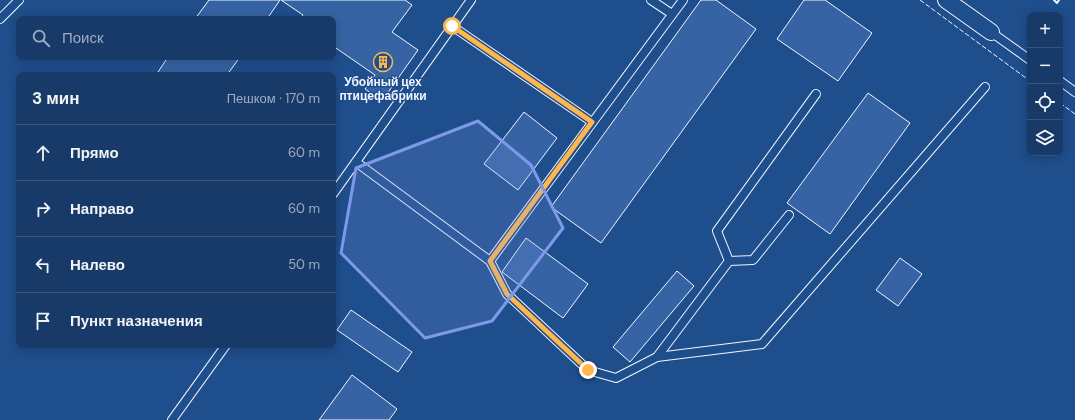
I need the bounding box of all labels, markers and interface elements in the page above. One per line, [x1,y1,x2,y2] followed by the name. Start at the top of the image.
[1027,12,1063,156] map controls
[1027,12,1063,48] button: +
[16,16,336,60] search box
[443,17,461,35] route start
[30,27,52,49] icon: search
[62,28,104,48] text: Поиск
[1027,48,1063,84] button: −
[372,51,394,73] building icon: Убойный цех птицефабрики
[339,74,427,104] place label: Убойный цех птицефабрики
[1027,84,1063,120] button: locate
[32,87,80,109] text: 3 мин
[227,90,320,107] text: Пешком · 170 m
[1027,120,1063,156] button: layers
[32,142,54,164] icon: ahead
[70,143,119,163] text: Прямо
[288,144,320,161] text: 60 m
[32,198,54,220] icon: right
[70,199,134,219] text: Направо
[288,200,320,217] text: 60 m
[32,254,54,276] icon: left
[70,255,125,275] text: Налево
[288,256,320,273] text: 50 m
[32,310,54,332] icon: arrive
[70,311,203,331] text: Пункт назначения
[579,361,597,379] route end

